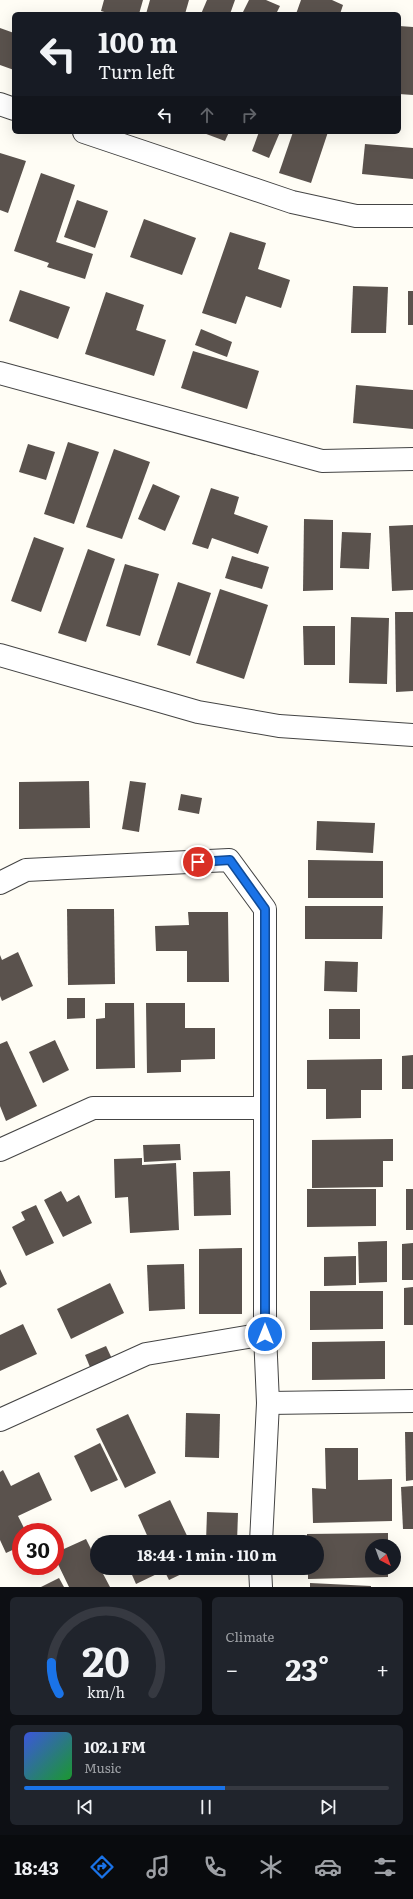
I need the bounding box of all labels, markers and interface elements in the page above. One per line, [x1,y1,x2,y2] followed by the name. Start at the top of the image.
[98,20,178,62] text: 100 m
[32,28,84,80] icon: left
[98,58,175,85] text: Turn left
[154,104,176,126] icon: left
[196,104,218,126] icon: ahead
[238,104,260,126] icon: right
[181,845,215,879] pin
[187,851,209,873] icon: arrive
[244,1313,286,1355] position arrow
[12,1523,64,1575] speed limit sign: 30
[365,1539,401,1575] north arrow
[365,1539,401,1575] map controls
[137,1543,277,1566] text: 18:44 · 1 min · 110 m
[226,1627,274,1646] text: Climate
[82,1628,130,1690] text: 20
[285,1646,329,1690] text: 23°
[226,1652,238,1685] text: −
[376,1652,389,1685] text: +
[87,1681,125,1702] text: km/h
[84,1735,146,1758] text: 102.1 FM
[84,1758,121,1777] text: Music
[74,1796,96,1818] icon: previous
[195,1796,217,1818] icon: pause
[317,1796,339,1818] icon: next
[88,1853,116,1881] icon: directions
[144,1853,172,1881] icon: music
[201,1853,229,1881] icon: phone
[257,1853,285,1881] icon: climate
[314,1853,342,1881] icon: car
[371,1853,399,1881] icon: filters
[14,1854,59,1881] text: 18:43

